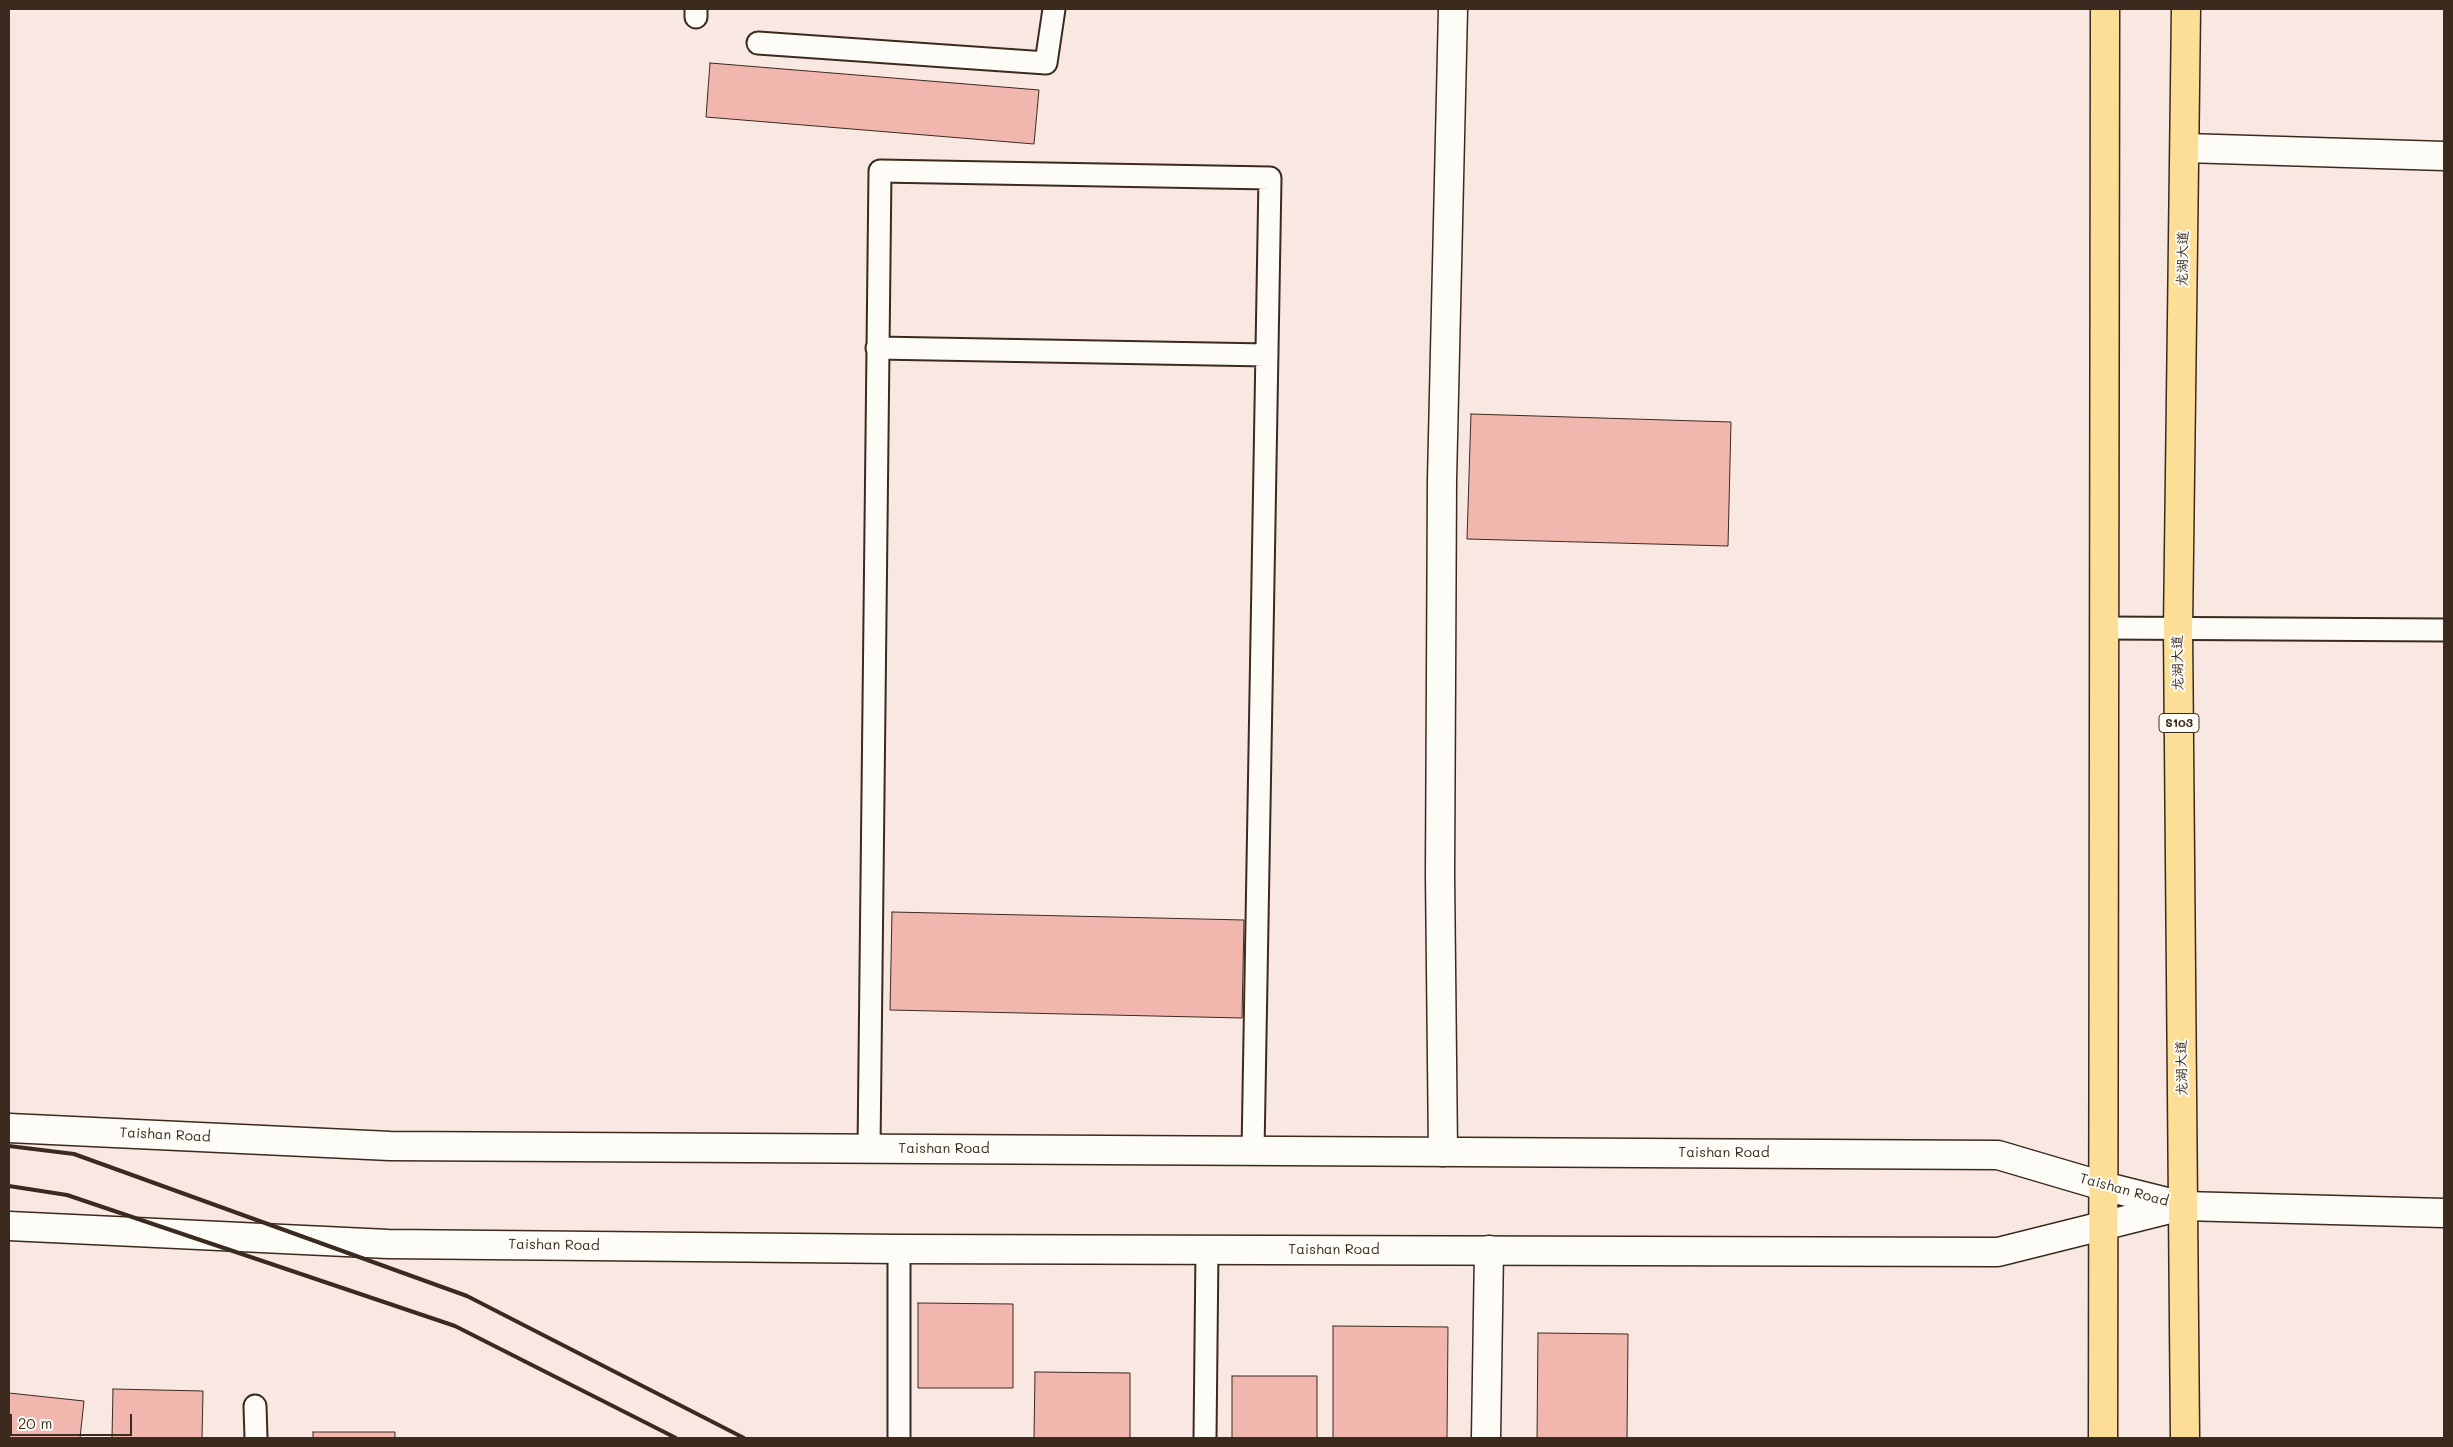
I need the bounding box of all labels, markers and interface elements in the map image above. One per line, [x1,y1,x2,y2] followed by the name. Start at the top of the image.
[2174,231,2192,287] street label: 龙湖大道
[2169,635,2187,691] street label: 龙湖大道
[2159,714,2199,732] road number: S103
[2173,1040,2191,1096] street label: 龙湖大道
[119,1124,211,1146] street label: Taishan Road
[898,1141,990,1157] street label: Taishan Road
[1678,1145,1770,1161] street label: Taishan Road
[2078,1170,2170,1210] street label: Taishan Road
[508,1236,600,1254] street label: Taishan Road
[1288,1242,1380,1258] street label: Taishan Road
[12,1404,135,1436] scale bar
[18,1413,52,1433] text: 20 m

